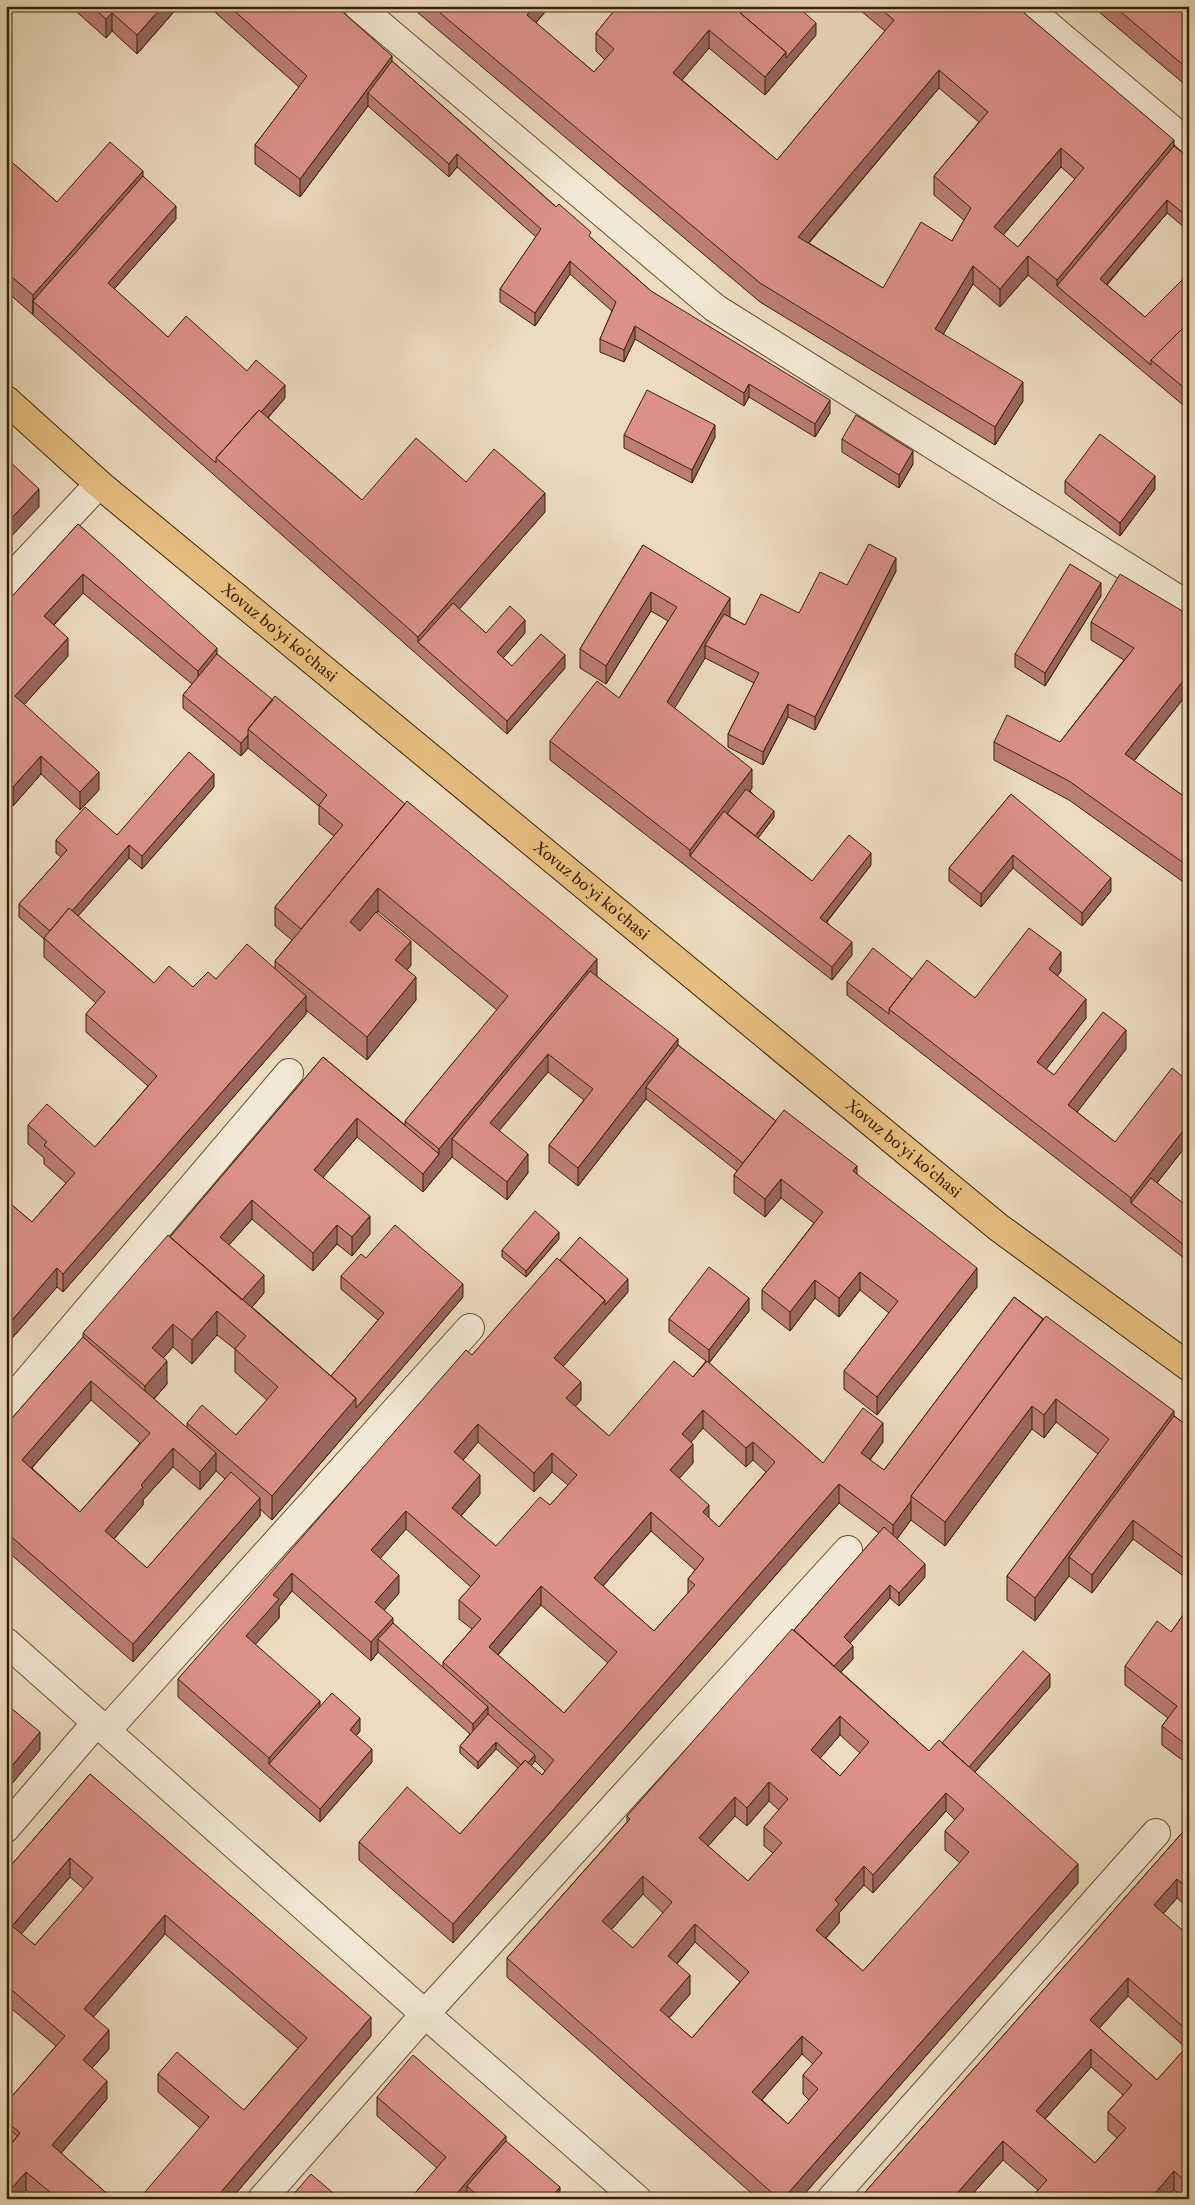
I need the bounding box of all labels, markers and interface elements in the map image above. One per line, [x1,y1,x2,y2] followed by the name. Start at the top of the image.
[217,579,341,686] street label: Xovuz bo‘yi ko'chasi
[529,837,654,944] street label: Xovuz bo‘yi ko'chasi
[841,1095,966,1202] street label: Xovuz bo‘yi ko'chasi

